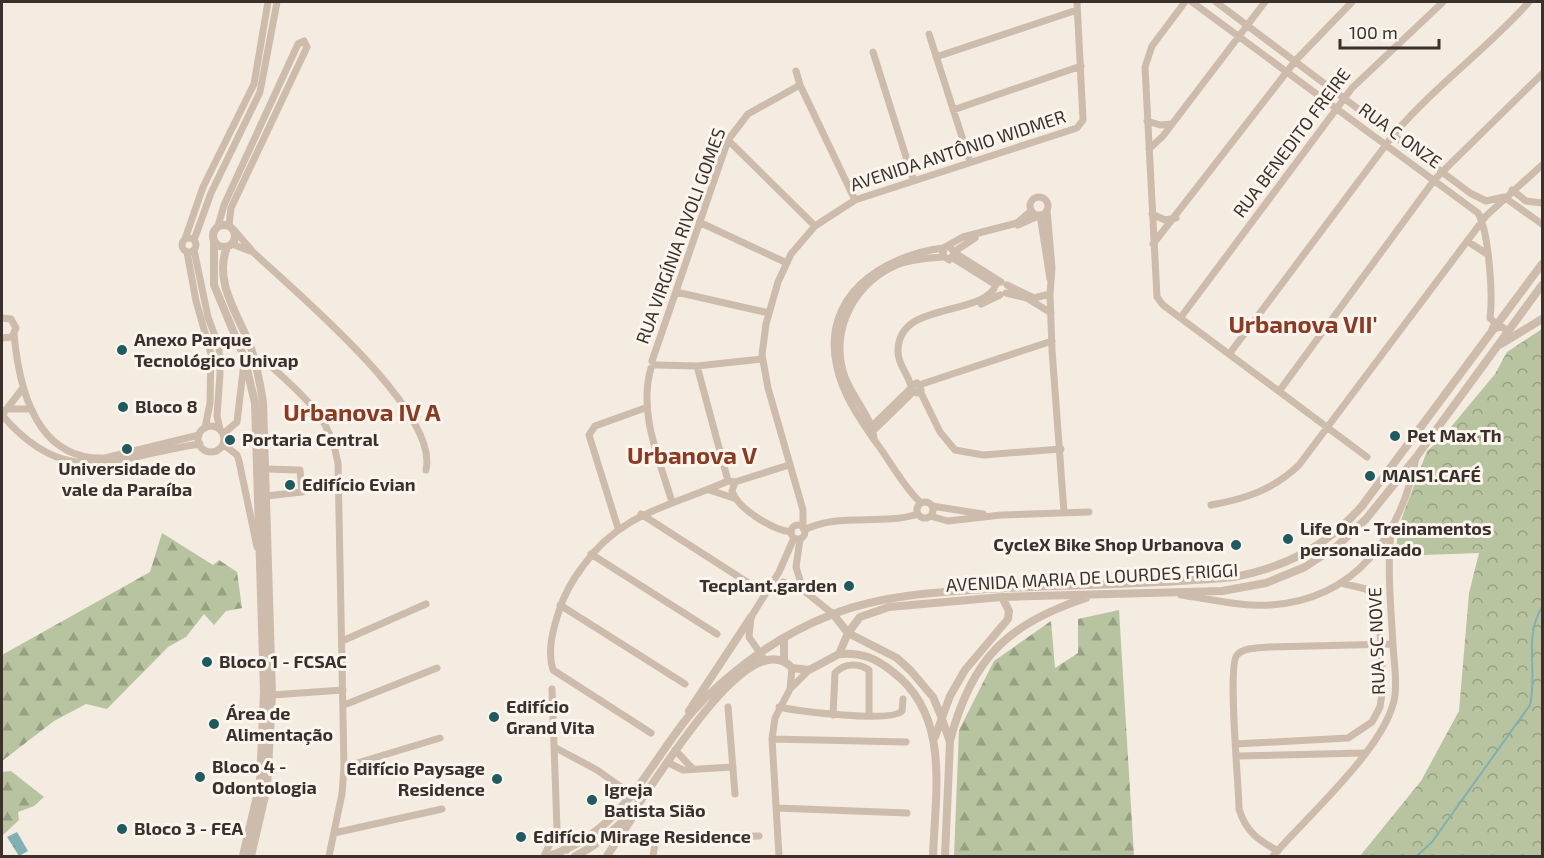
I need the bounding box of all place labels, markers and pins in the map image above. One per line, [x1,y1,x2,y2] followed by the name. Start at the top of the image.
[134,328,299,371] place label: Anexo Parque Tecnológico Univap
[115,343,129,357] marker: Anexo Parque Tecnológico Univap
[135,395,198,417] place label: Bloco 8
[116,400,130,414] marker: Bloco 8
[1407,424,1502,446] place label: Pet Max Th
[242,428,379,450] place label: Portaria Central
[1388,429,1402,443] marker: Pet Max Th
[223,433,237,447] marker: Portaria Central
[120,442,134,456] marker: Universidade do vale da Paraíba
[58,457,196,500] place label: Universidade do vale da Paraíba
[1382,464,1481,486] place label: MAIS1.CAFÉ
[1363,469,1377,483] marker: MAIS1.CAFÉ
[302,473,416,495] place label: Edifício Evian
[283,478,297,492] marker: Edifício Evian
[1300,517,1491,560] place label: Life On - Treinamentos personalizado
[1281,532,1295,546] marker: Life On - Treinamentos personalizado
[993,533,1224,555] place label: CycleX Bike Shop Urbanova
[1229,538,1243,552] marker: CycleX Bike Shop Urbanova
[699,574,837,596] place label: Tecplant.garden
[842,579,856,593] marker: Tecplant.garden
[219,650,347,672] place label: Bloco 1 - FCSAC
[200,655,214,669] marker: Bloco 1 - FCSAC
[506,695,595,738] place label: Edifício Grand Vita
[226,702,333,746] place label: Área de Alimentação
[487,710,501,724] marker: Edifício Grand Vita
[207,717,221,731] marker: Área de Alimentação
[212,755,317,798] place label: Bloco 4 - Odontologia
[346,757,485,800] place label: Edifício Paysage Residence
[193,770,207,784] marker: Bloco 4 - Odontologia
[490,772,504,786] marker: Edifício Paysage Residence
[604,778,706,821] place label: Igreja Batista Sião
[585,793,599,807] marker: Igreja Batista Sião
[134,817,243,839] place label: Bloco 3 - FEA
[115,822,129,836] marker: Bloco 3 - FEA
[533,825,751,847] place label: Edifício Mirage Residence
[514,830,528,844] marker: Edifício Mirage Residence

